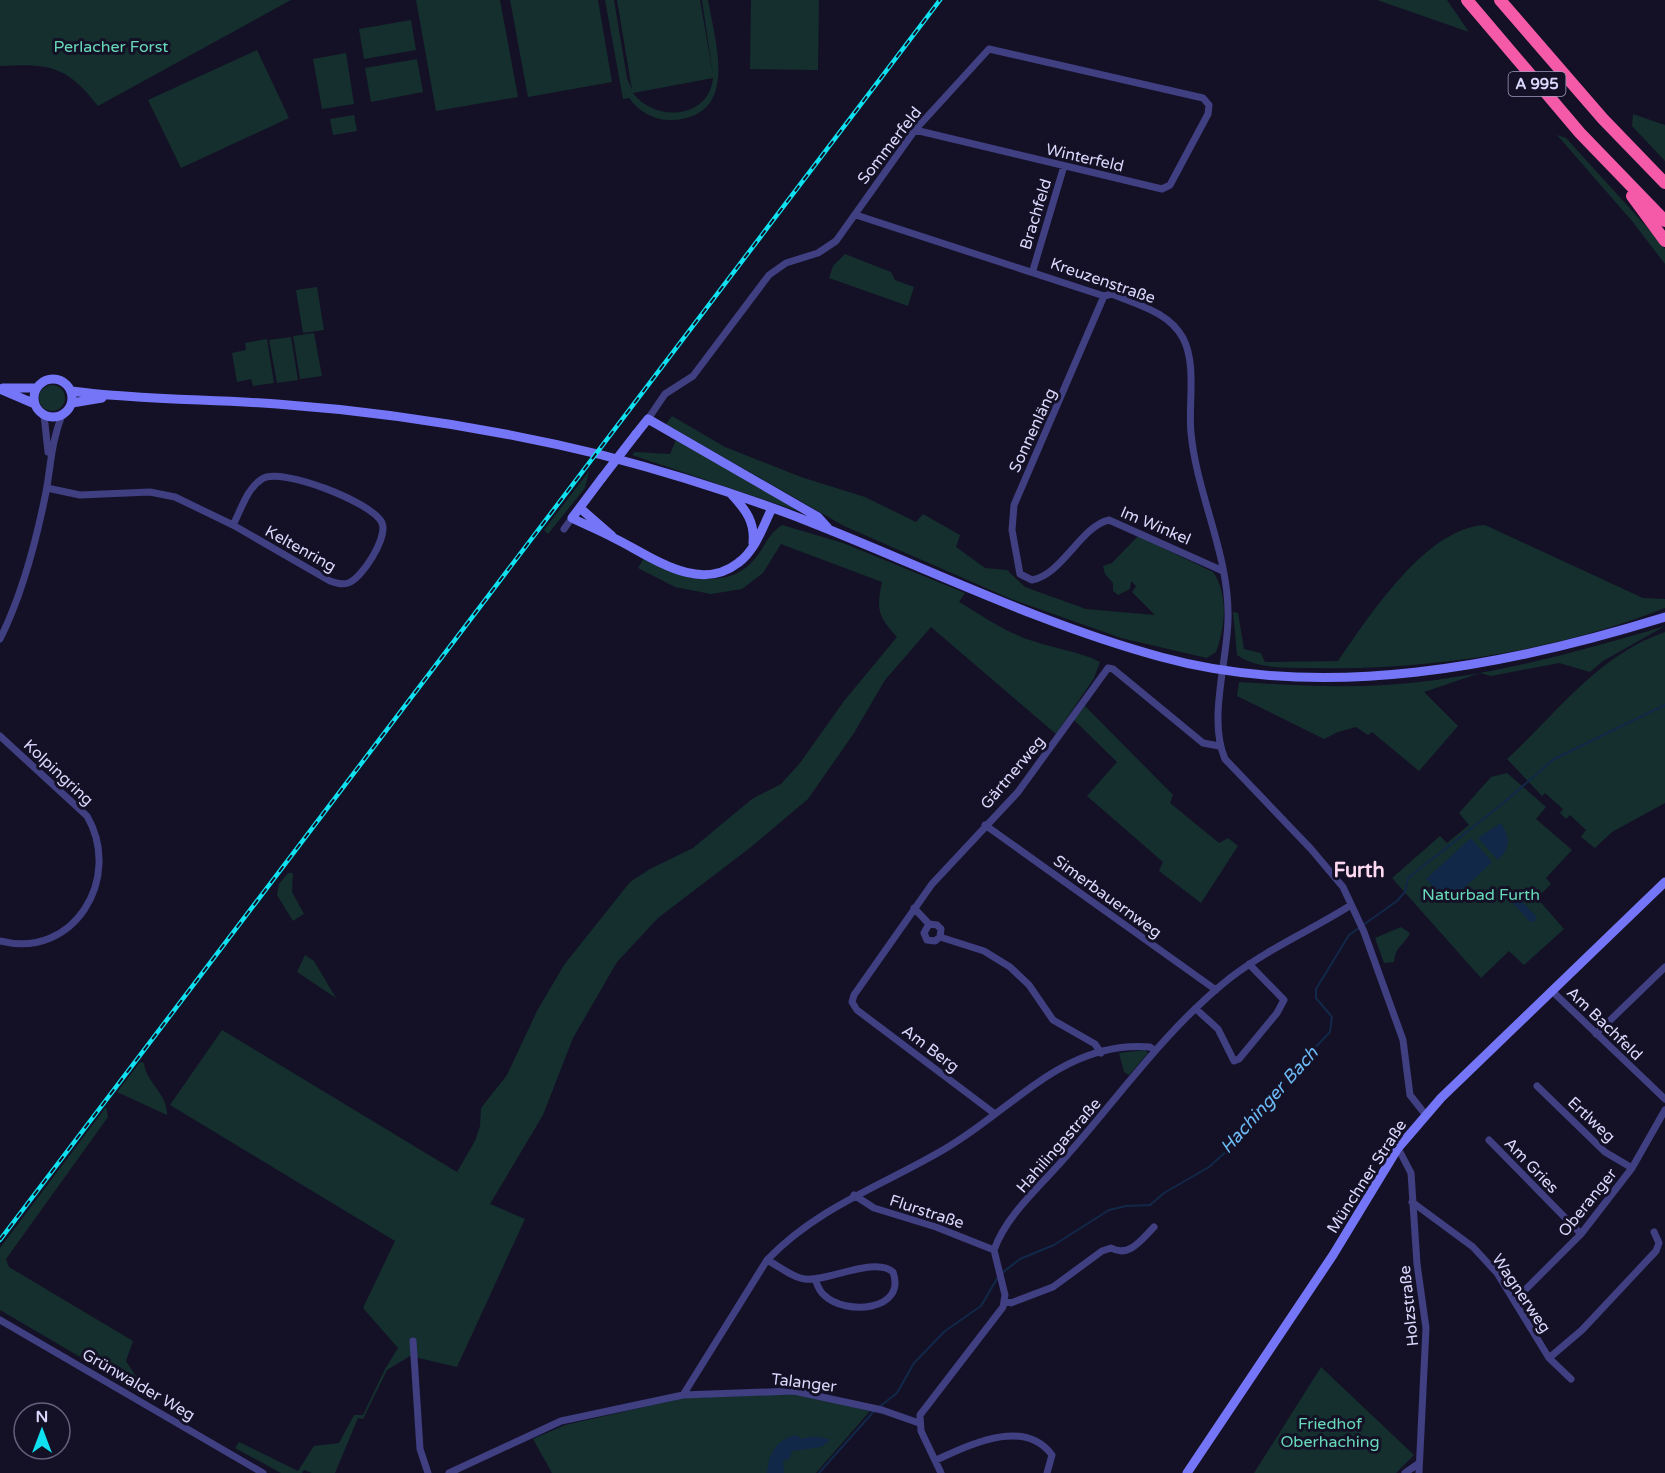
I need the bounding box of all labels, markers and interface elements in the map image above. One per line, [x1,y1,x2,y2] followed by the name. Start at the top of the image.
[54,37,168,57] park label: Perlacher Forst
[1508,72,1566,96] road number: A 995
[853,103,926,188] street label: Sommerfeld
[1044,139,1126,177] street label: Winterfeld
[1016,176,1056,252] street label: Brachfeld
[1048,254,1158,308] street label: Kreuzenstraße
[1005,385,1061,476] street label: Sonnenläng
[1117,502,1194,550] street label: Im Winkel
[261,521,340,577] street label: Keltenring
[976,732,1049,814] street label: Gärtnerweg
[19,735,97,810] street label: Kolpingring
[1049,851,1165,943] street label: Simerbauernweg
[1333,859,1385,883] district label: Furth
[1422,885,1540,905] park label: Naturbad Furth
[1562,983,1646,1065] street label: Am Bachfeld
[898,1021,963,1077] street label: Am Berg
[1215,1041,1323,1158] water label: Hachinger Bach
[1563,1093,1619,1147] street label: Ertlweg
[1012,1094,1105,1197] street label: Hahilingastraße
[1323,1116,1411,1237] street label: Münchner Straße
[1500,1134,1563,1198] street label: Am Gries
[1554,1164,1622,1241] street label: Oberanger
[887,1191,966,1233] street label: Flurstraße
[1487,1250,1555,1337] street label: Wagnerweg
[1395,1264,1423,1347] street label: Holzstraße
[78,1344,199,1425] street label: Grünwalder Weg
[770,1369,838,1397] street label: Talanger
[12,1401,72,1461] north arrow
[36,1407,48,1427] text: N
[1281,1414,1379,1452] park label: Friedhof Oberhaching

